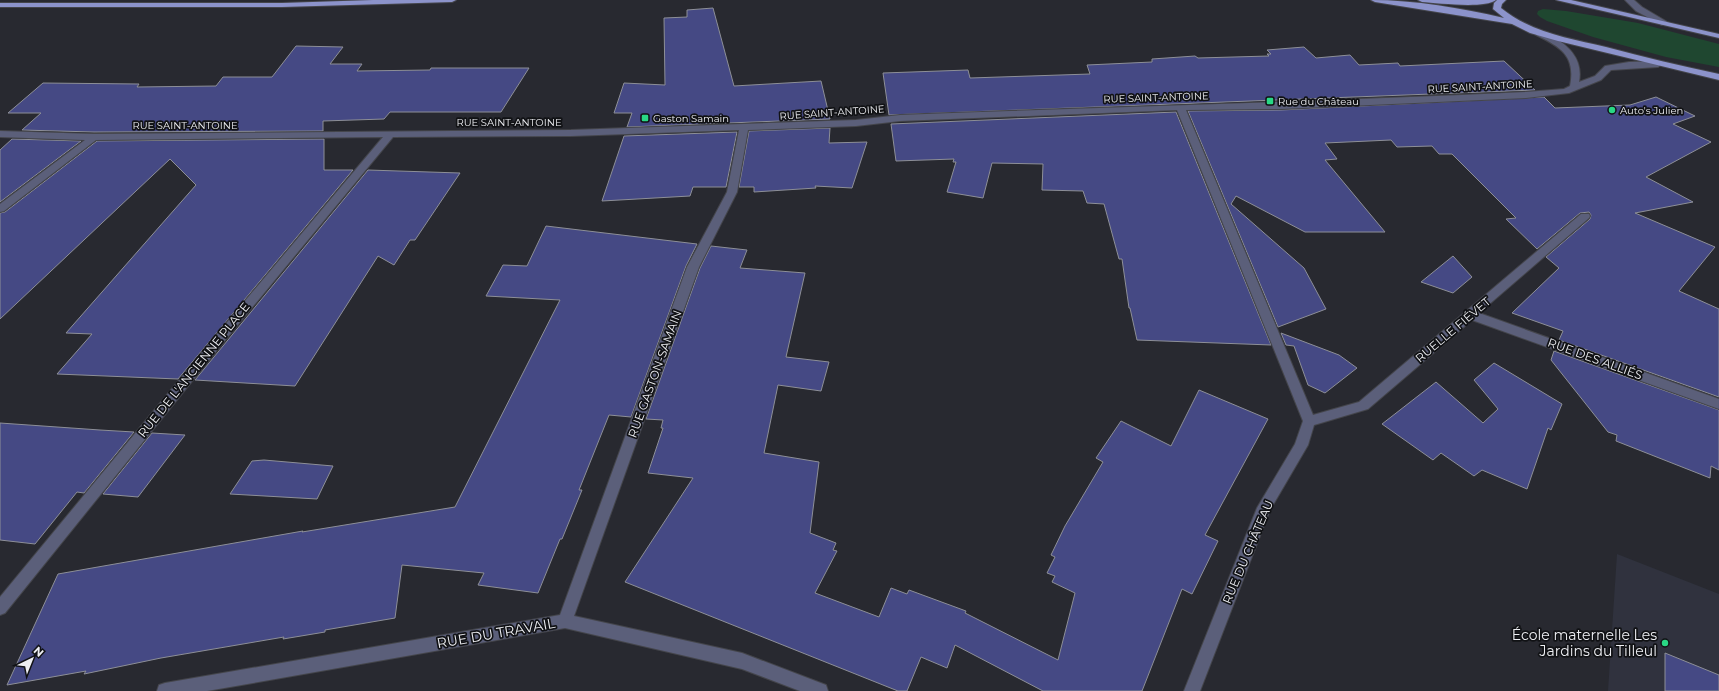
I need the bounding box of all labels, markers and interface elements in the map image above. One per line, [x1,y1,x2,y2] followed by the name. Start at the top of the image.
[1427,77,1533,96] street label: RUE SAINT-ANTOINE
[1103,89,1209,106] street label: RUE SAINT-ANTOINE
[1278,95,1359,108] place label: Rue du Château
[1265,96,1275,106] marker: Rue du Château
[779,102,885,123] street label: RUE SAINT-ANTOINE
[1620,104,1683,117] place label: Auto's Julien
[1607,105,1617,115] marker: Auto's Julien
[653,112,729,125] place label: Gaston Samain
[640,113,650,123] marker: Gaston Samain
[456,116,562,129] street label: RUE SAINT-ANTOINE
[132,119,238,132] street label: RUE SAINT-ANTOINE
[1412,294,1493,365] street label: RUELLE FIÉVET
[135,299,253,440] street label: RUE DE L'ANCIENNE PLACE
[624,308,685,440] street label: RUE GASTON-SAMAIN
[1546,334,1645,383] street label: RUE DES ALLIÉS
[1219,498,1276,606] street label: RUE DU CHÂTEAU
[435,614,557,652] street label: RUE DU TRAVAIL
[1512,626,1657,660] place label: École maternelle Les Jardins du Tilleul
[1660,638,1670,648] marker: École maternelle Les Jardins du Tilleul
[12,639,52,679] north arrow
[31,644,47,660] text: N

